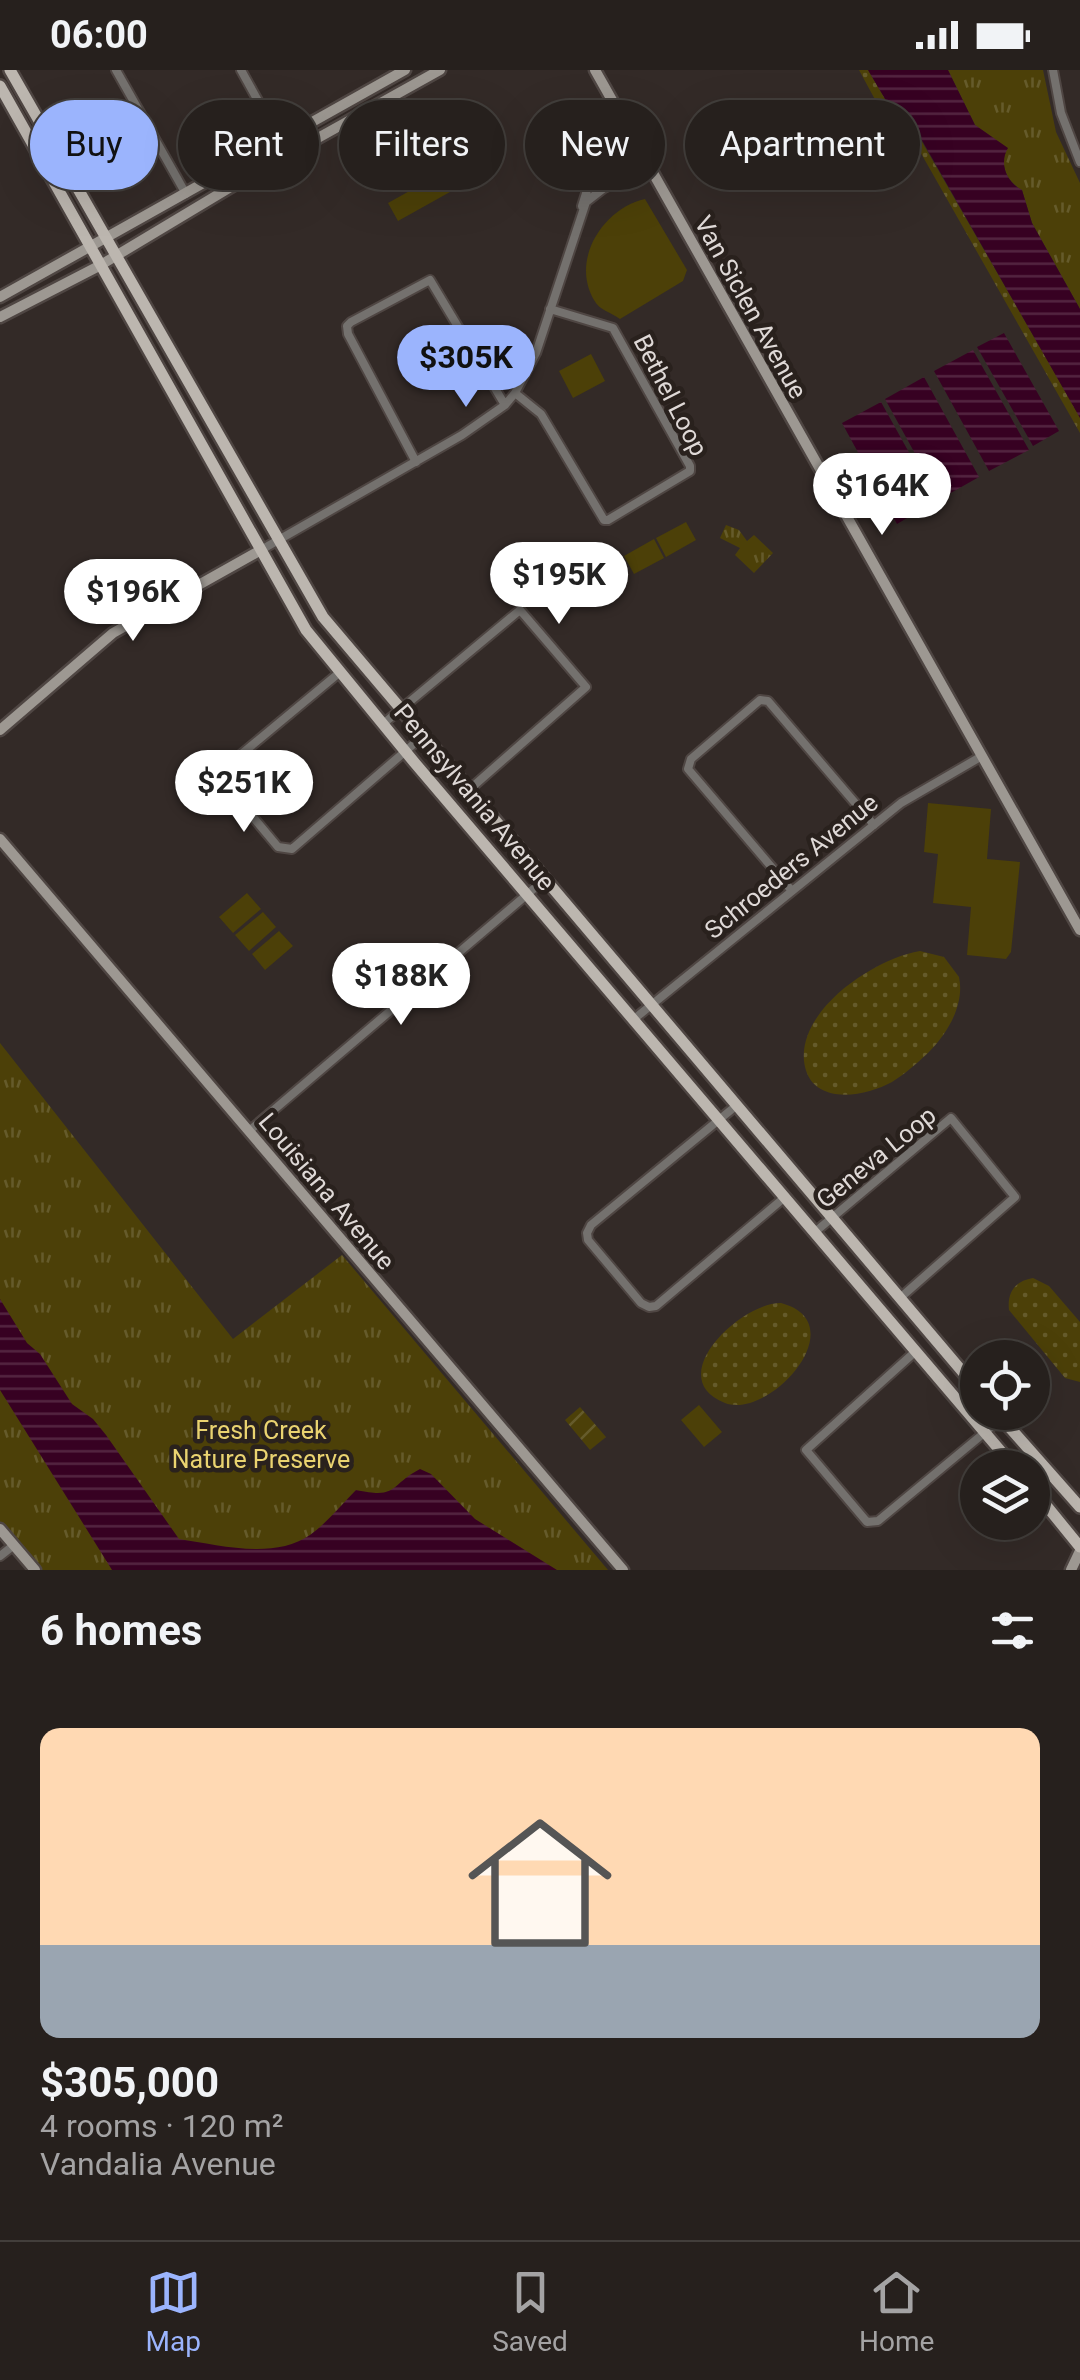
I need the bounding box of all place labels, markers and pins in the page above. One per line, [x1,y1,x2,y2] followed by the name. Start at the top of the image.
[396,325,536,410] pin: $305K
[812,453,952,538] pin: $164K
[489,542,629,627] pin: $195K
[63,559,203,644] pin: $196K
[174,750,314,835] pin: $251K
[331,943,471,1028] pin: $188K

